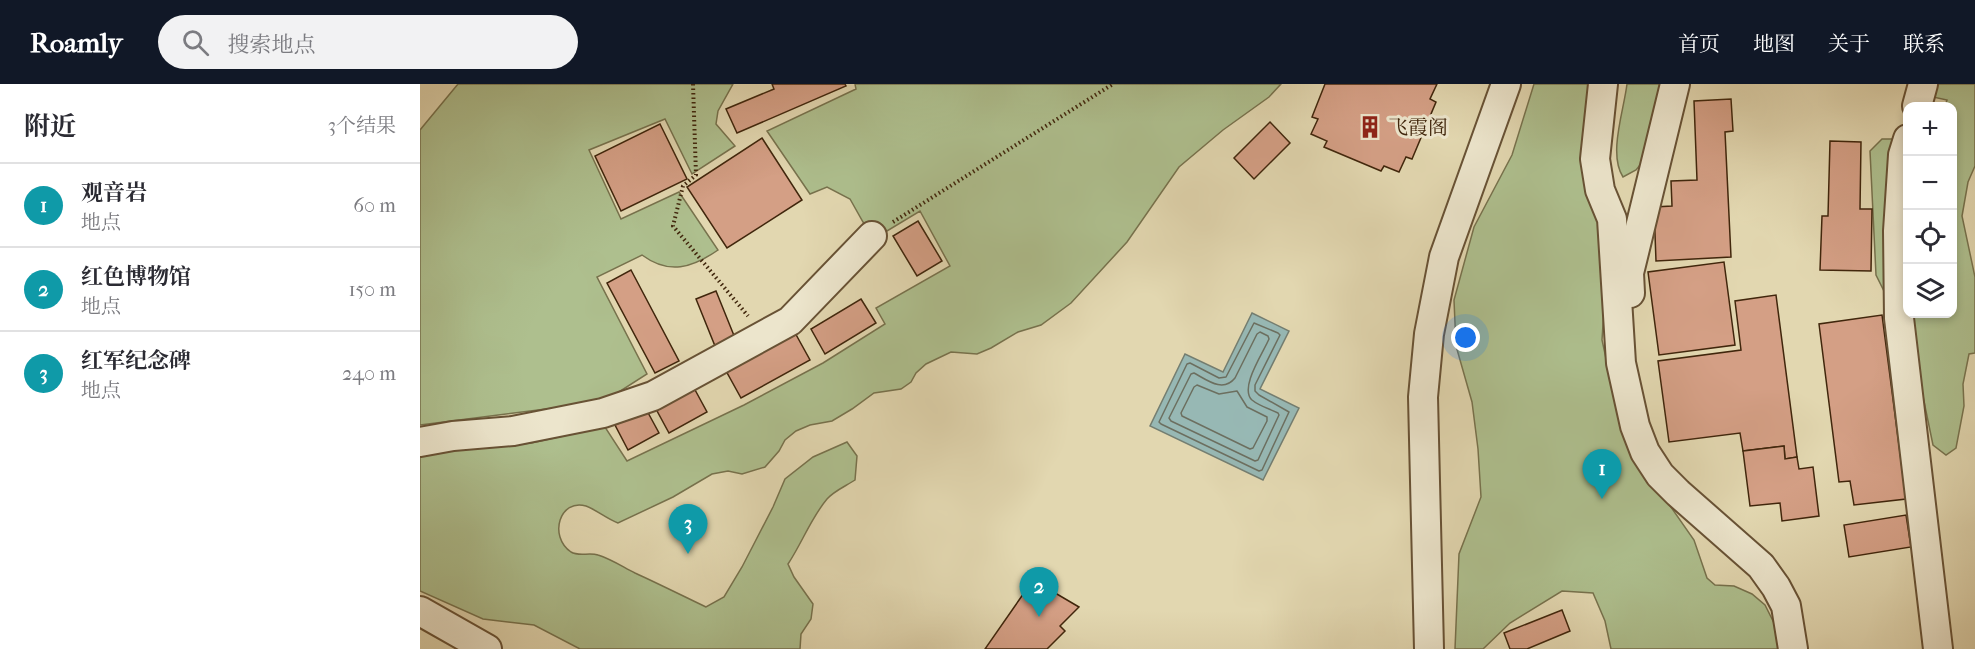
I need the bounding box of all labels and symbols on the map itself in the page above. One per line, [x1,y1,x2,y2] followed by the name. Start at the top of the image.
[1357,114,1383,140] building icon: 飞霞阁
[1388,116,1448,139] place label: 飞霞阁
[1451,323,1480,352] your location
[1582,450,1622,499] pin: 1
[668,504,708,554] pin: 3
[1020,568,1058,617] pin: 2

